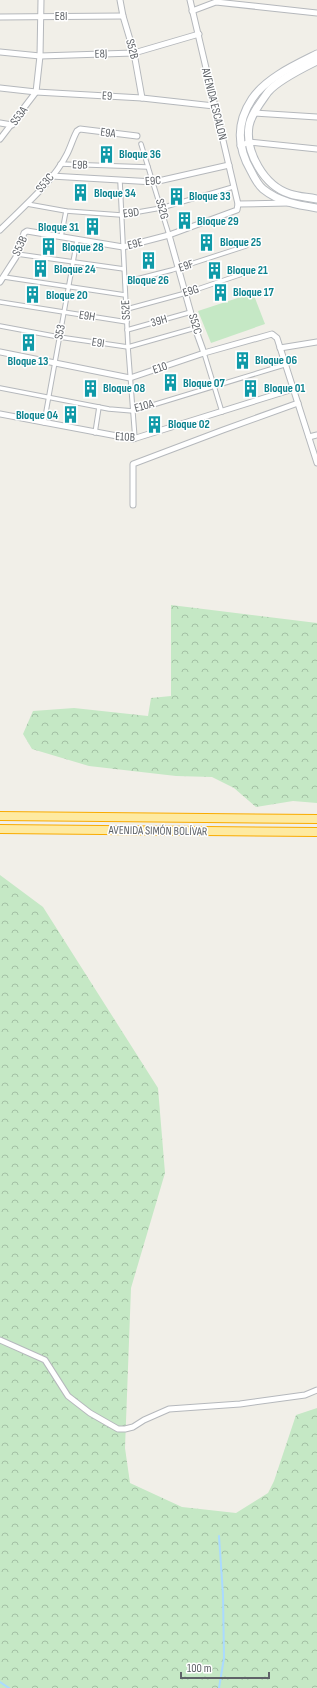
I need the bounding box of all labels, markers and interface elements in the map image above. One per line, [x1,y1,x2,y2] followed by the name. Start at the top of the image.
[55,9,67,24] street label: E8I
[122,37,142,61] street label: S52B
[94,46,108,62] street label: E8J
[198,65,230,142] street label: AVENIDA ESCALON
[101,88,113,104] street label: E9
[7,103,32,129] street label: S53A
[99,125,117,141] street label: E9A
[96,144,116,164] building icon: Bloque 36
[119,147,161,162] place label: Bloque 36
[72,157,88,173] street label: E9B
[33,170,58,196] street label: S53C
[144,173,162,189] street label: E9C
[71,183,91,203] building icon: Bloque 34
[94,186,136,201] place label: Bloque 34
[166,186,186,206] building icon: Bloque 33
[189,189,231,204] place label: Bloque 33
[152,197,172,221] street label: S52G
[122,204,140,222] street label: E9D
[174,211,194,231] building icon: Bloque 29
[197,214,239,229] place label: Bloque 29
[82,217,102,237] building icon: Bloque 31
[38,220,79,235] place label: Bloque 31
[197,232,217,252] building icon: Bloque 25
[9,234,31,258] street label: S53B
[126,235,144,253] street label: E9E
[220,235,261,250] place label: Bloque 25
[39,237,59,257] building icon: Bloque 28
[62,240,104,255] place label: Bloque 28
[138,251,158,271] building icon: Bloque 26
[177,256,196,275] street label: E9F
[31,259,51,279] building icon: Bloque 24
[204,260,224,280] building icon: Bloque 21
[54,262,96,277] place label: Bloque 24
[227,263,268,278] place label: Bloque 21
[127,273,169,288] place label: Bloque 26
[181,281,201,301] street label: E9G
[210,282,230,302] building icon: Bloque 17
[23,285,43,305] building icon: Bloque 20
[233,285,274,300] place label: Bloque 17
[46,288,88,303] place label: Bloque 20
[118,300,134,320] street label: S52E
[78,307,96,325] street label: E9H
[149,312,169,330] street label: 39H
[185,312,205,336] street label: S52C
[51,323,69,341] street label: S53
[18,332,38,352] building icon: Bloque 13
[91,335,105,351] street label: E9I
[232,350,252,370] building icon: Bloque 06
[255,353,298,368] place label: Bloque 06
[8,354,48,369] place label: Bloque 13
[151,359,169,377] street label: E10
[160,373,180,393] building icon: Bloque 07
[183,376,226,391] place label: Bloque 07
[80,378,100,398] building icon: Bloque 08
[241,378,261,398] building icon: Bloque 01
[103,381,146,396] place label: Bloque 08
[264,381,306,396] place label: Bloque 01
[133,396,156,416] street label: E10A
[61,405,81,425] building icon: Bloque 04
[16,408,58,423] place label: Bloque 04
[145,414,165,434] building icon: Bloque 02
[168,417,210,432] place label: Bloque 02
[115,429,135,445] street label: E10B
[107,823,208,839] street label: AVENIDA SIMÓN BOLÍVAR
[181,1654,269,1680] scale bar
[187,1661,212,1676] text: 100 m

